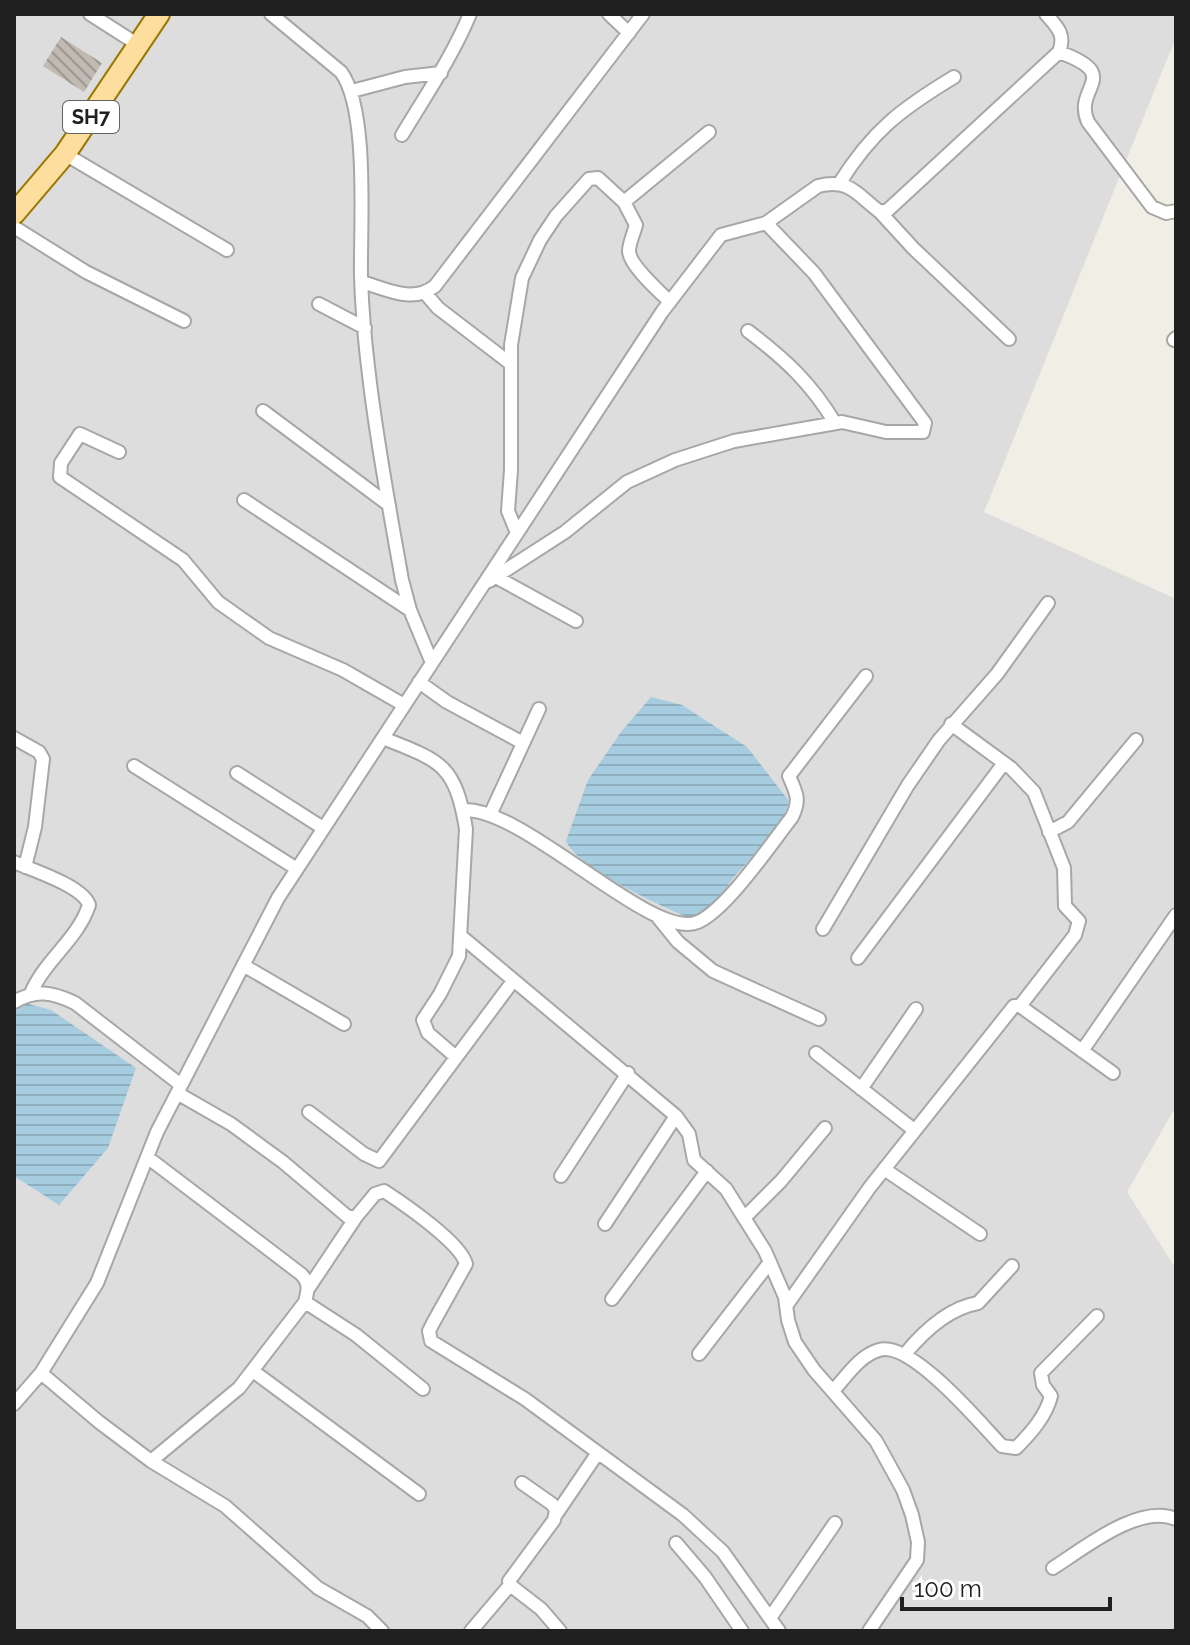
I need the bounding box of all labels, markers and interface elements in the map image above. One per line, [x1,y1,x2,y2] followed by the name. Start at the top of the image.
[63,101,119,133] road number: SH7
[902,1561,1110,1611] scale bar
[914,1574,982,1603] text: 100 m

